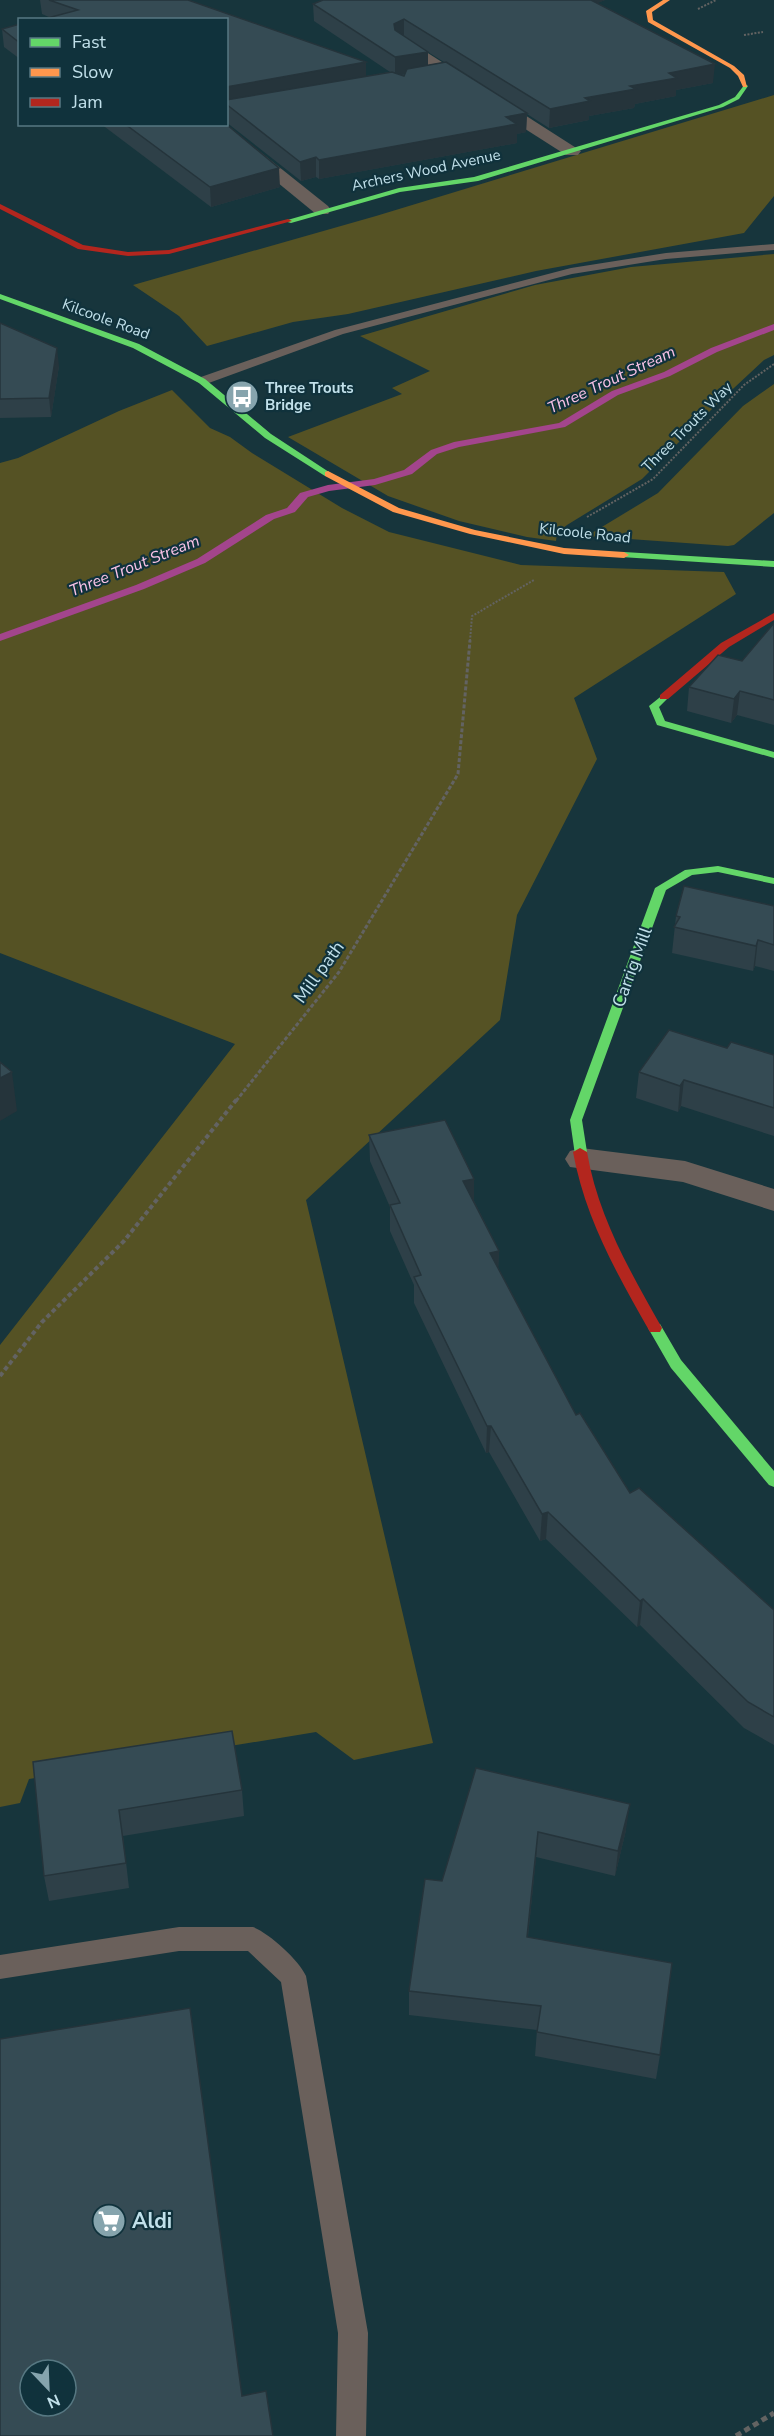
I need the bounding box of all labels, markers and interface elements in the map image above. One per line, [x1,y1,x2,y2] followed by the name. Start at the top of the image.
[18,18,228,126] legend
[72,30,107,54] text: Fast
[72,60,113,84] text: Slow
[71,90,103,114] text: Jam
[350,144,502,196] street label: Archers Wood Avenue
[59,294,153,344] street label: Kilcoole Road
[544,341,679,419] water label: Three Trout Stream
[637,377,737,477] street label: Three Trouts Way
[265,378,353,415] place label: Three Trouts Bridge
[224,379,260,415] bus stop icon: Three Trouts Bridge
[538,518,632,548] street label: Kilcoole Road
[66,530,203,602] water label: Three Trout Stream
[606,923,658,1010] street label: Carrig Mill
[288,936,350,1008] street label: Mill path
[91,2203,127,2239] supermarket icon: Aldi
[132,2207,172,2235] place label: Aldi
[18,2358,78,2418] north arrow
[44,2388,63,2413] text: N

